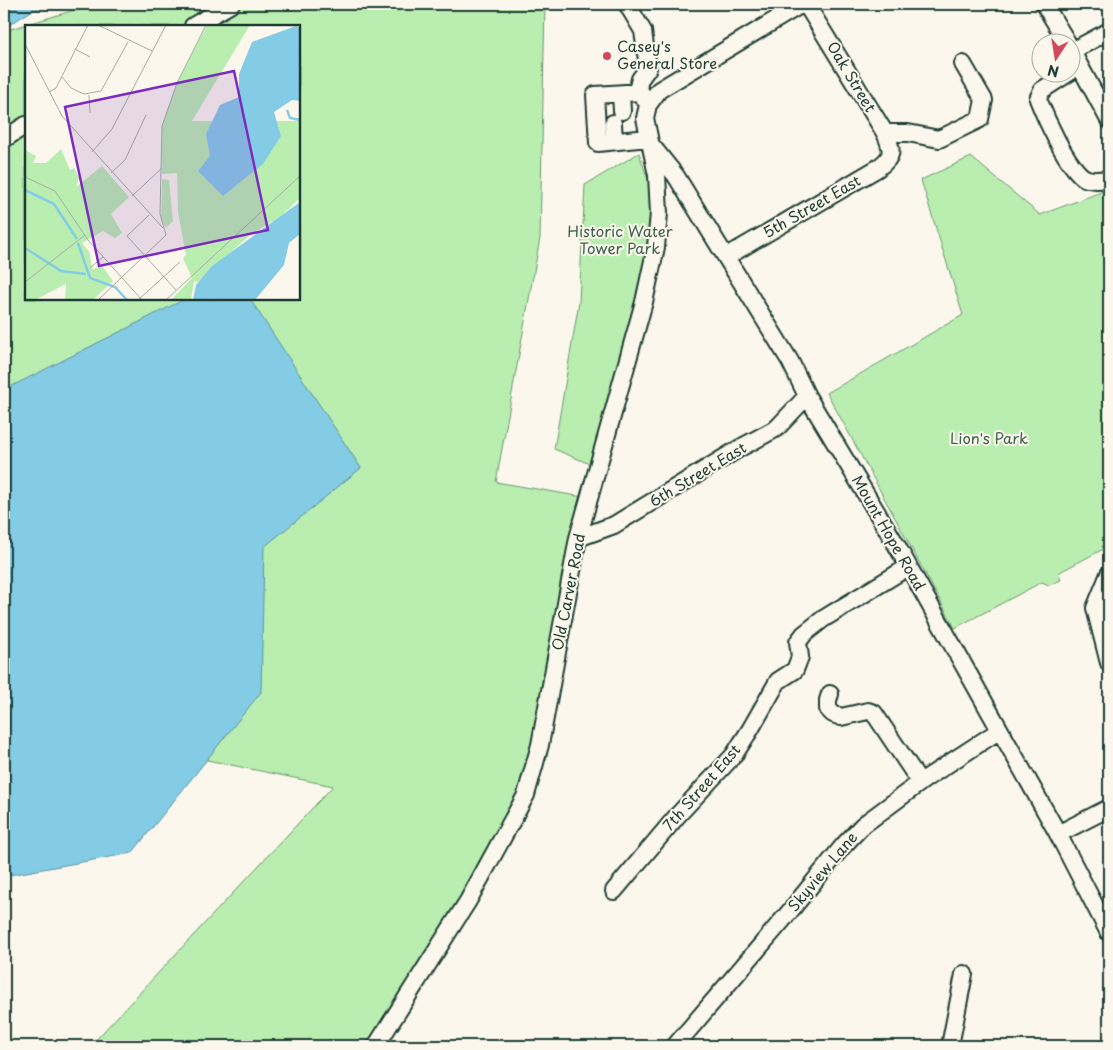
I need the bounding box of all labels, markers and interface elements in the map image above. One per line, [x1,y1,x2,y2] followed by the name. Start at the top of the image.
[25,25,300,300] inset map
[1030,32,1080,82] north arrow
[617,34,717,74] place label: Casey's General Store
[822,36,882,116] street label: Oak Street
[601,50,613,62] marker: Casey's General Store
[1046,60,1061,83] text: N
[758,168,864,243] street label: 5th Street East
[567,219,673,259] park label: Historic Water Tower Park
[950,426,1028,449] park label: Lion's Park
[644,436,750,512] street label: 6th Street East
[847,470,932,594] street label: Mount Hope Road
[545,531,590,652] street label: Old Carver Road
[657,739,745,835] street label: 7th Street East
[781,826,862,916] street label: Skyview Lane

